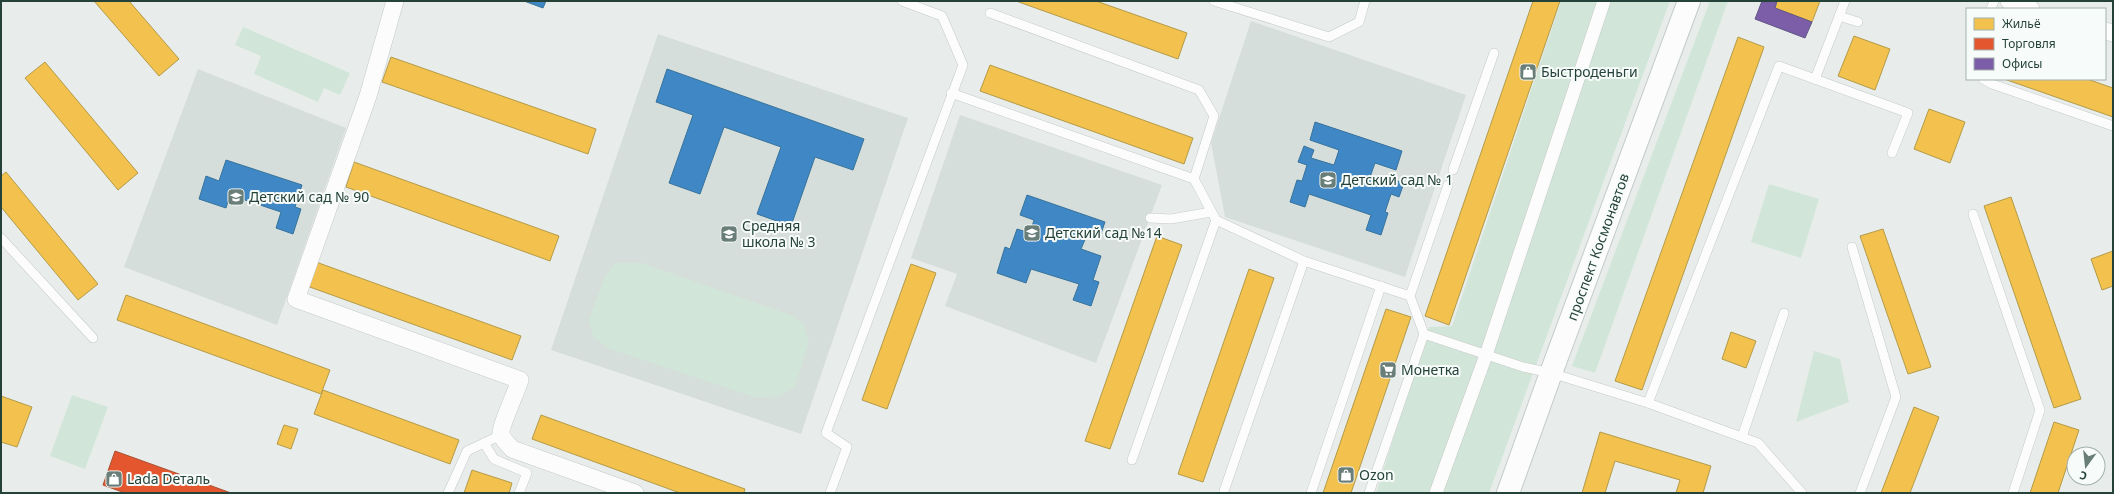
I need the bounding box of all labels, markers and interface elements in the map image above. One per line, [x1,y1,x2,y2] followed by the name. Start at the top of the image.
[1966,8,2106,80] legend
[2002,15,2041,32] text: Жильё
[2002,35,2056,52] text: Торговля
[2002,55,2042,72] text: Офисы
[1518,62,1538,82] shop icon: Быстроденьги
[1541,62,1638,81] place label: Быстроденьги
[1318,170,1338,190] school or university icon: Детский сад № 1
[1341,170,1453,189] place label: Детский сад № 1
[1562,170,1633,323] street label: проспект Космонавтов
[226,187,246,207] school or university icon: Детский сад № 90
[249,187,369,206] place label: Детский сад № 90
[742,216,816,251] place label: Средняя школа № 3
[1022,223,1042,243] school or university icon: Детский сад №14
[1045,223,1162,242] place label: Детский сад №14
[719,224,739,244] school or university icon: Средняя школа № 3
[1378,360,1398,380] supermarket icon: Монетка
[1401,360,1460,379] place label: Монетка
[2066,446,2106,486] north arrow
[1336,465,1356,485] shop icon: Ozon
[1359,465,1394,484] place label: Ozon
[2078,468,2089,484] text: С
[104,469,124,489] shop icon: Lada Dеталь
[127,469,210,488] place label: Lada Dеталь

